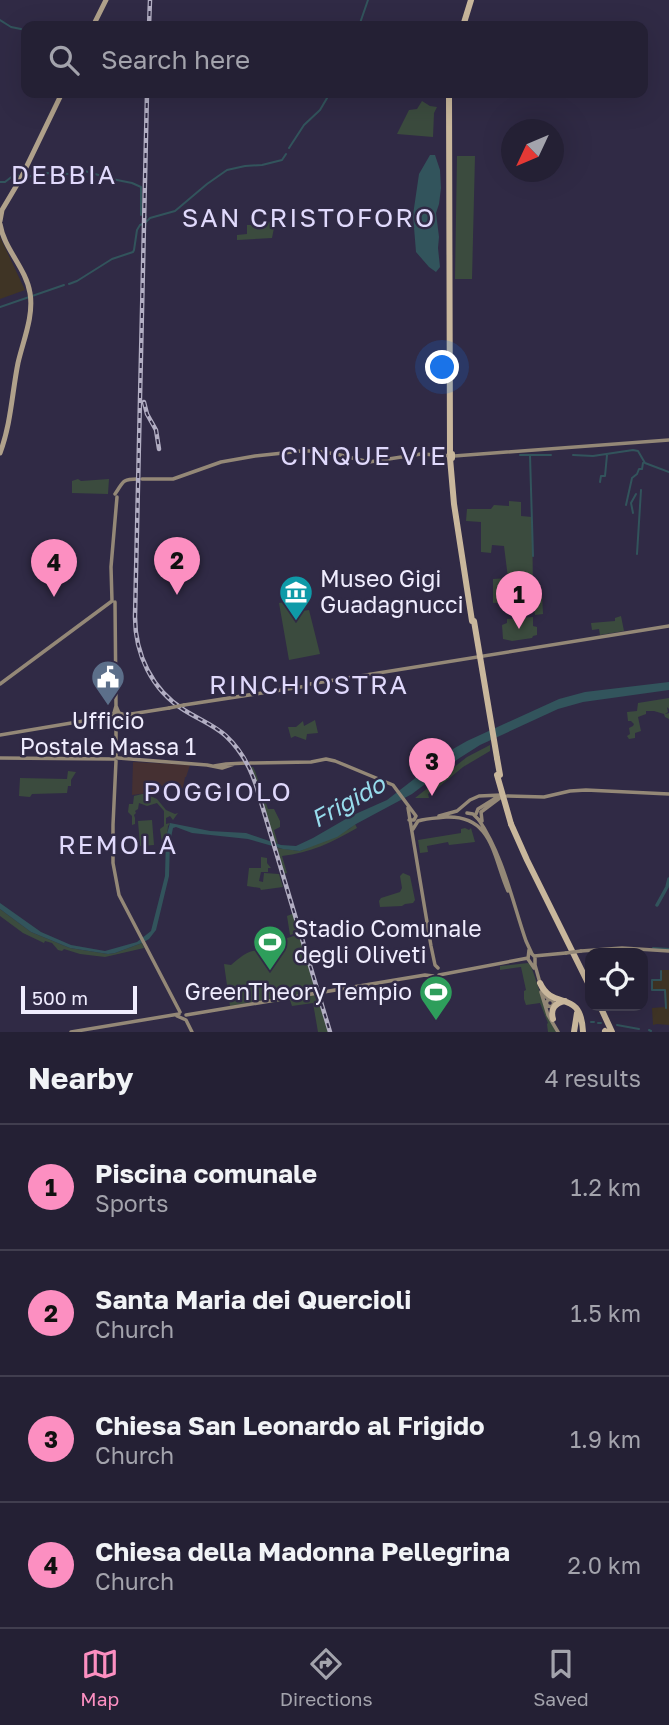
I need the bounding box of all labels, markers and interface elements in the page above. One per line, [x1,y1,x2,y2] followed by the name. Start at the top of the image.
[21,21,648,98] search box
[45,41,83,79] icon: search
[101,44,250,75] text: Search here
[501,119,564,182] north arrow
[11,159,117,190] district label: DEBBIA
[182,202,436,233] district label: SAN CRISTOFORO
[425,350,459,384] your location
[280,440,448,471] district label: CINQUE VIE
[154,537,200,595] pin: 2
[31,539,77,597] pin: 4
[320,564,464,618] place label: Museo Gigi Guadagnucci
[496,571,542,629] pin: 1
[277,573,315,622] museum icon: Museo Gigi Guadagnucci
[89,658,127,707] public building icon: Ufficio Postale Massa 1
[209,669,409,700] district label: RINCHIOSTRA
[20,706,196,760] place label: Ufficio Postale Massa 1
[409,738,455,796] pin: 3
[305,768,391,834] water label: Frigido
[143,776,293,807] district label: POGGIOLO
[58,829,178,860] district label: REMOLA
[294,914,482,968] place label: Stadio Comunale degli Oliveti
[251,923,289,972] sports icon: Stadio Comunale degli Oliveti
[585,948,648,1011] map controls
[585,948,648,1011] button: locate
[417,973,455,1022] sports icon: GreenTheory Tempio
[184,977,412,1005] place label: GreenTheory Tempio
[21,983,136,1015] scale bar
[32,986,88,1009] text: 500 m
[28,1060,133,1096] text: Nearby
[545,1064,641,1092] text: 4 results
[95,1158,317,1189] text: Piscina comunale
[45,1173,57,1201] text: 1
[571,1173,641,1201] text: 1.2 km
[95,1189,169,1217] text: Sports
[95,1284,411,1315] text: Santa Maria dei Quercioli
[44,1299,58,1327] text: 2
[571,1299,641,1327] text: 1.5 km
[95,1315,174,1343] text: Church
[95,1410,485,1441] text: Chiesa San Leonardo al Frigido
[44,1425,58,1453] text: 3
[570,1425,641,1453] text: 1.9 km
[95,1441,174,1469] text: Church
[95,1536,510,1567] text: Chiesa della Madonna Pellegrina
[44,1551,58,1579] text: 4
[567,1551,641,1579] text: 2.0 km
[95,1567,174,1595] text: Church
[80,1645,119,1710] tab: Map
[280,1645,373,1710] tab: Directions
[533,1645,589,1710] tab: Saved

